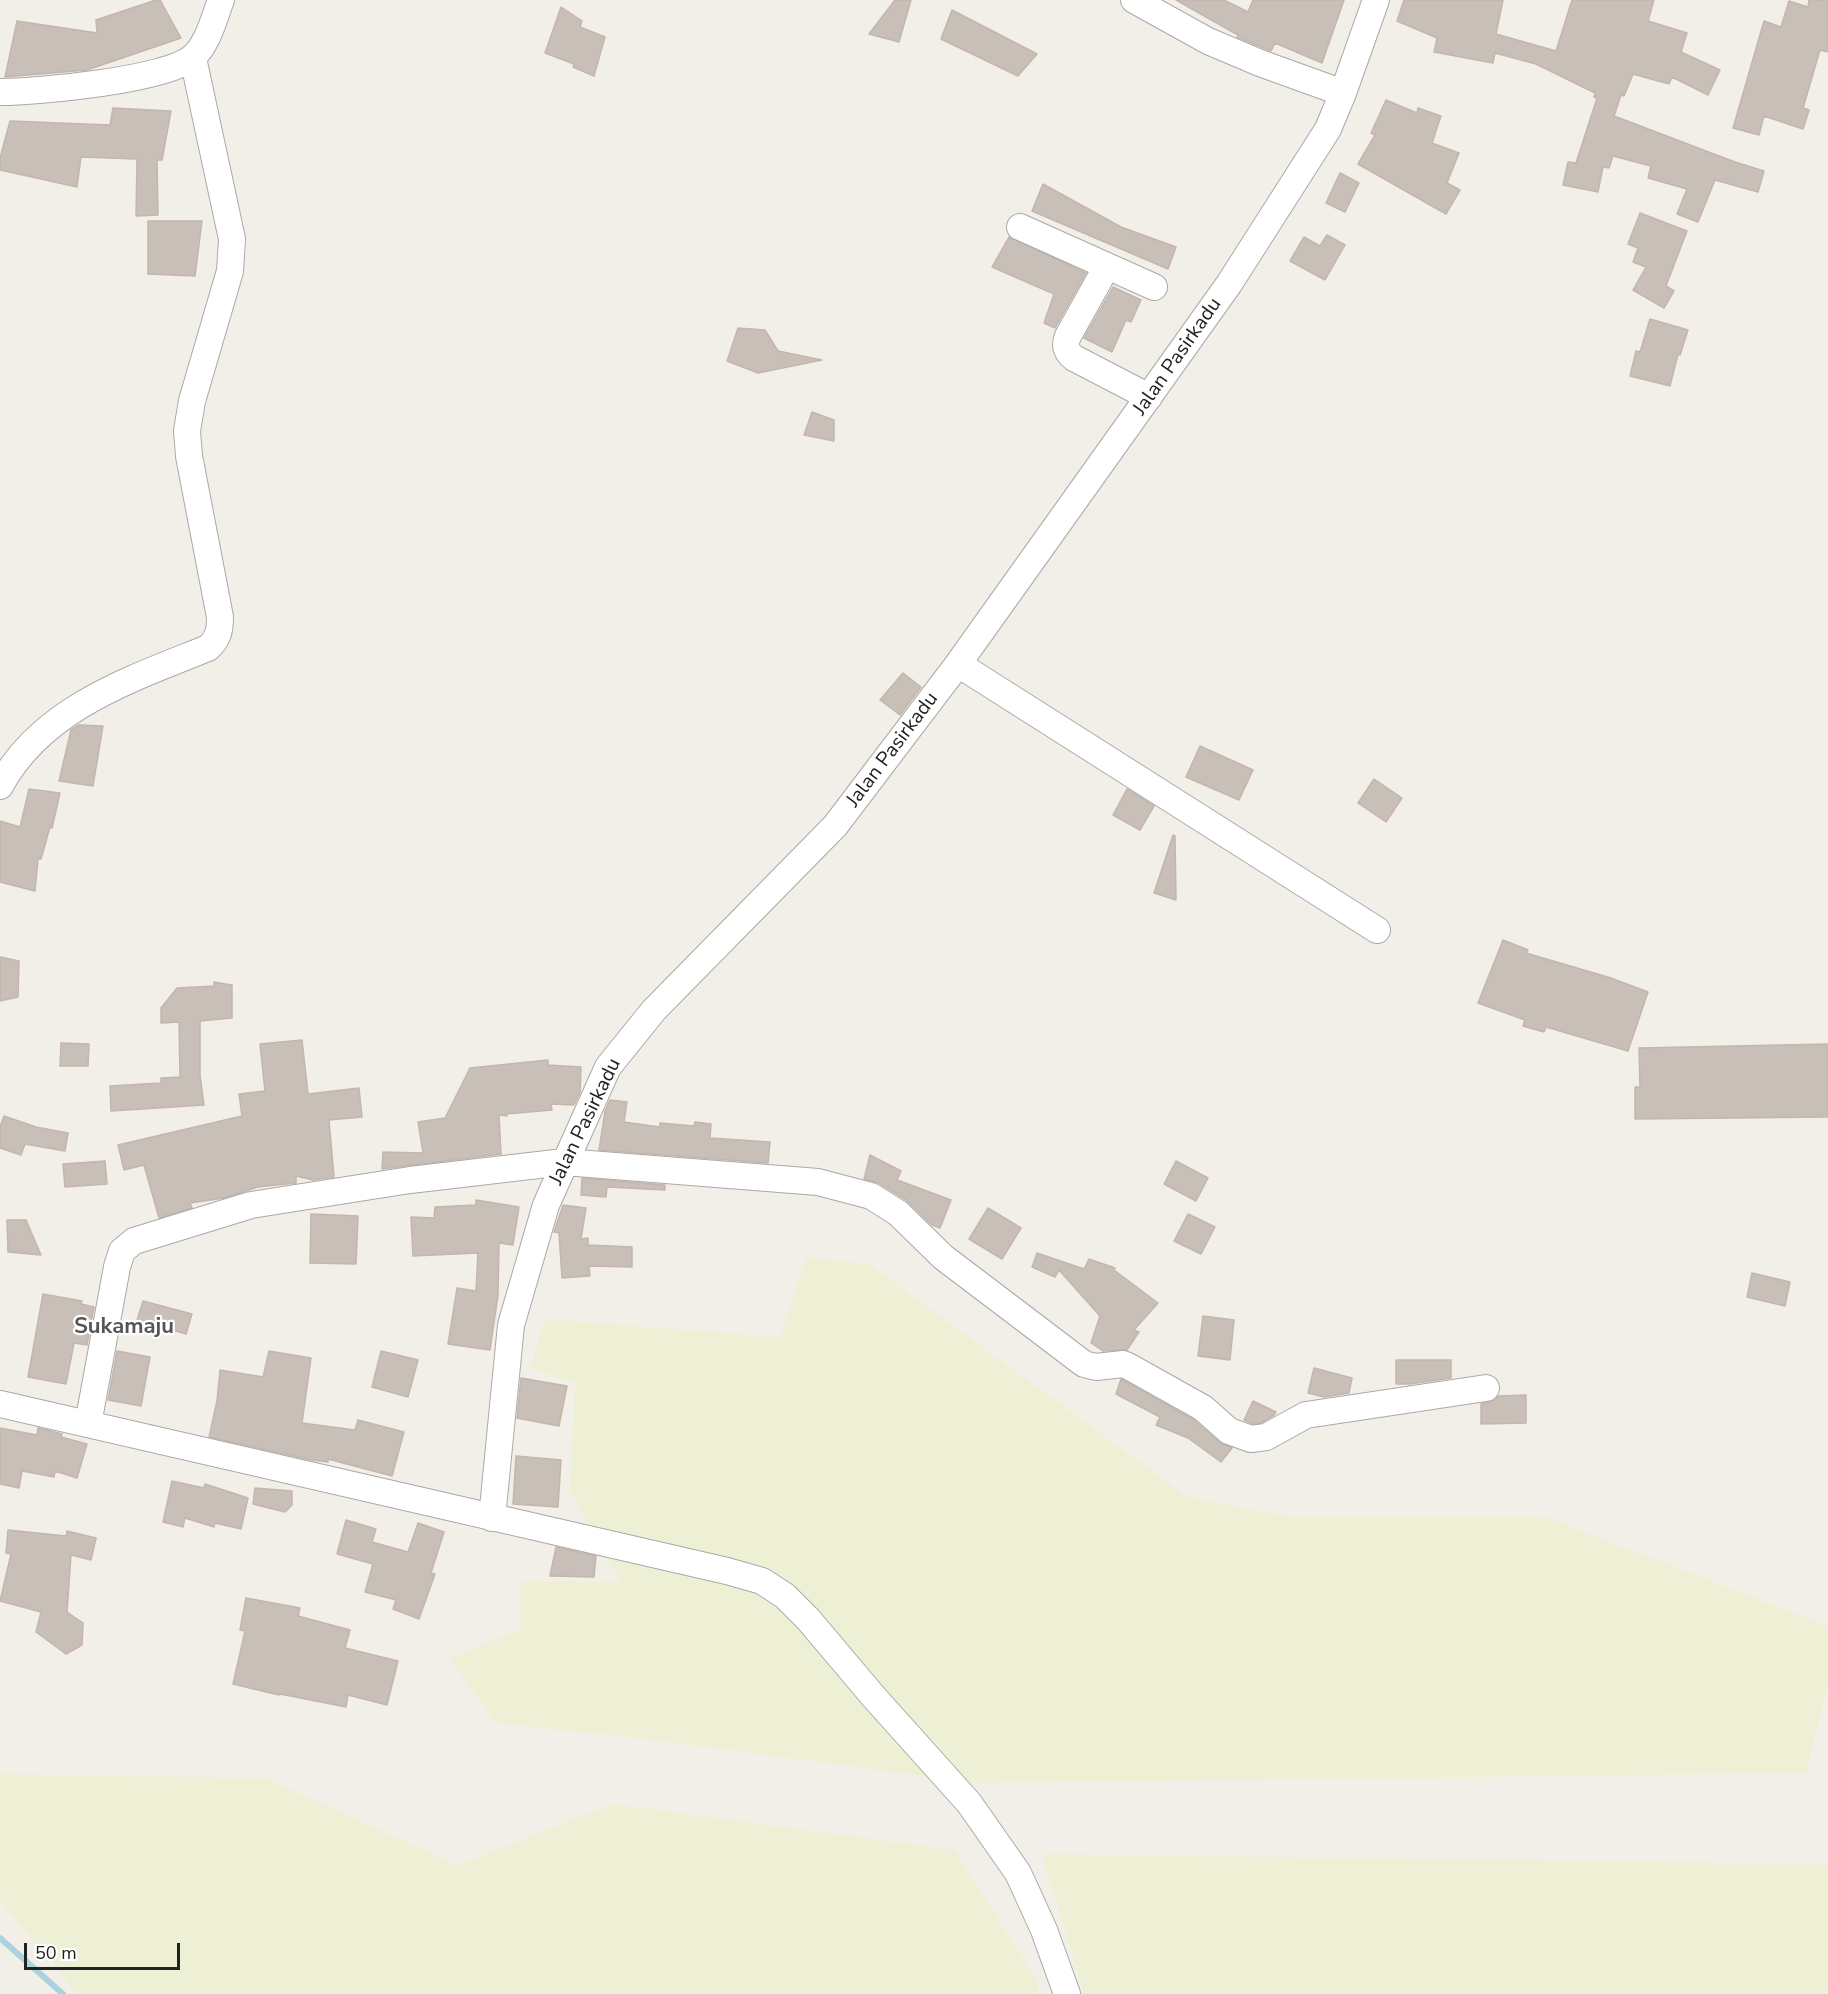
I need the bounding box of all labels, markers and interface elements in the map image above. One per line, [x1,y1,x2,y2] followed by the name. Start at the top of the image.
[1129,294,1227,420] street label: Jalan Pasirkadu
[842,688,944,812] street label: Jalan Pasirkadu
[545,1055,627,1189] street label: Jalan Pasirkadu
[74,1315,174,1341] district label: Sukamaju
[27,1931,183,1969] scale bar
[35,1941,77,1965] text: 50 m

